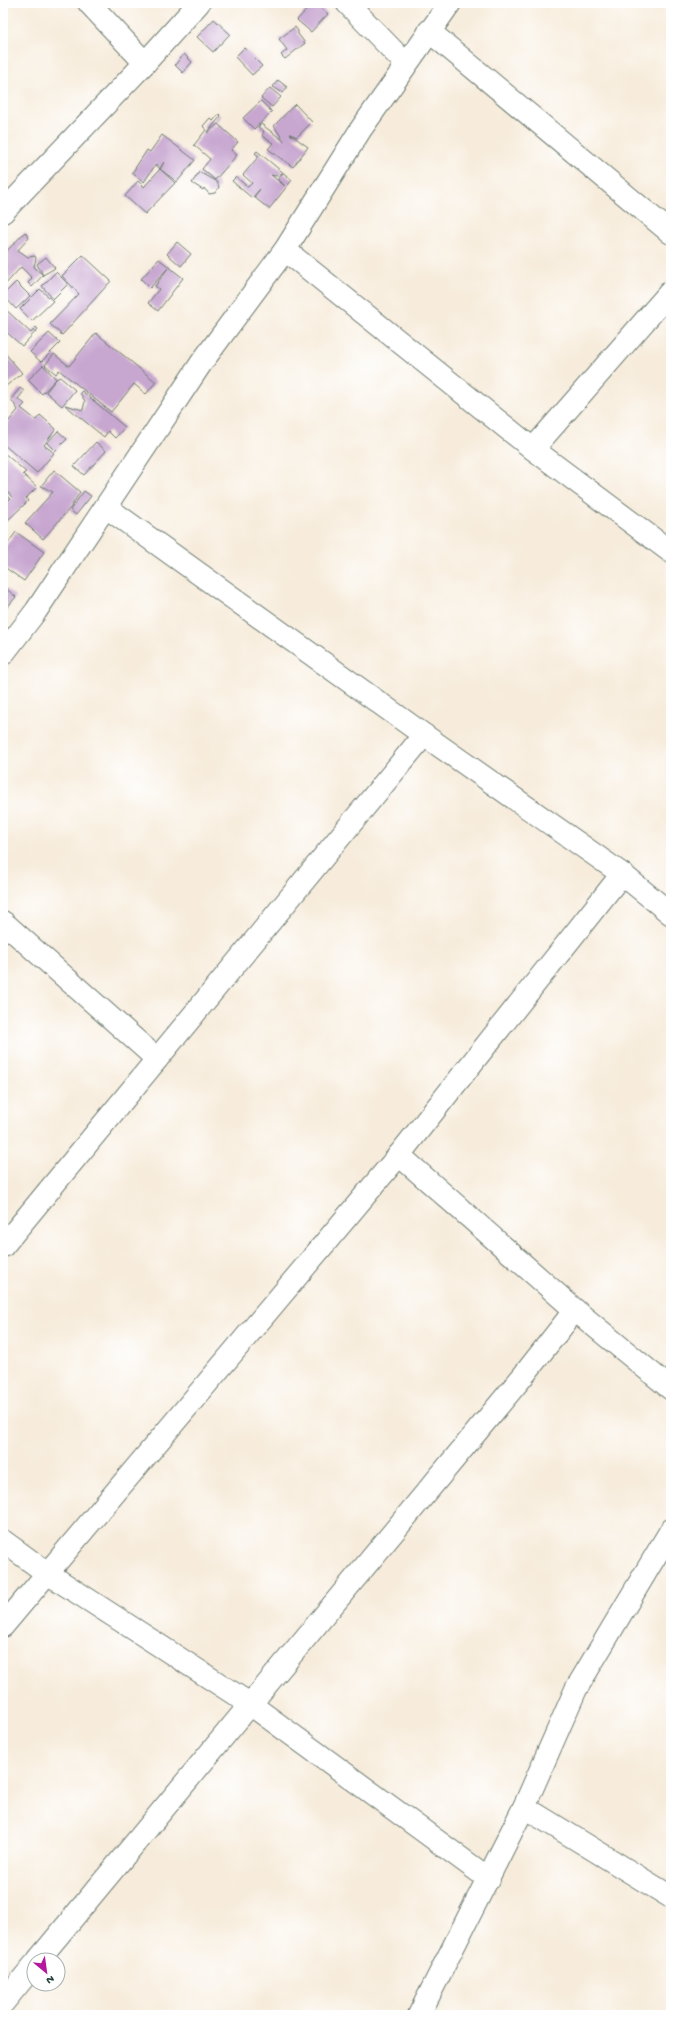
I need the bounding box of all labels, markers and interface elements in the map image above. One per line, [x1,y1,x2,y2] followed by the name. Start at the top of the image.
[26,1952,66,1992] north arrow
[44,1972,56,1986] text: N

